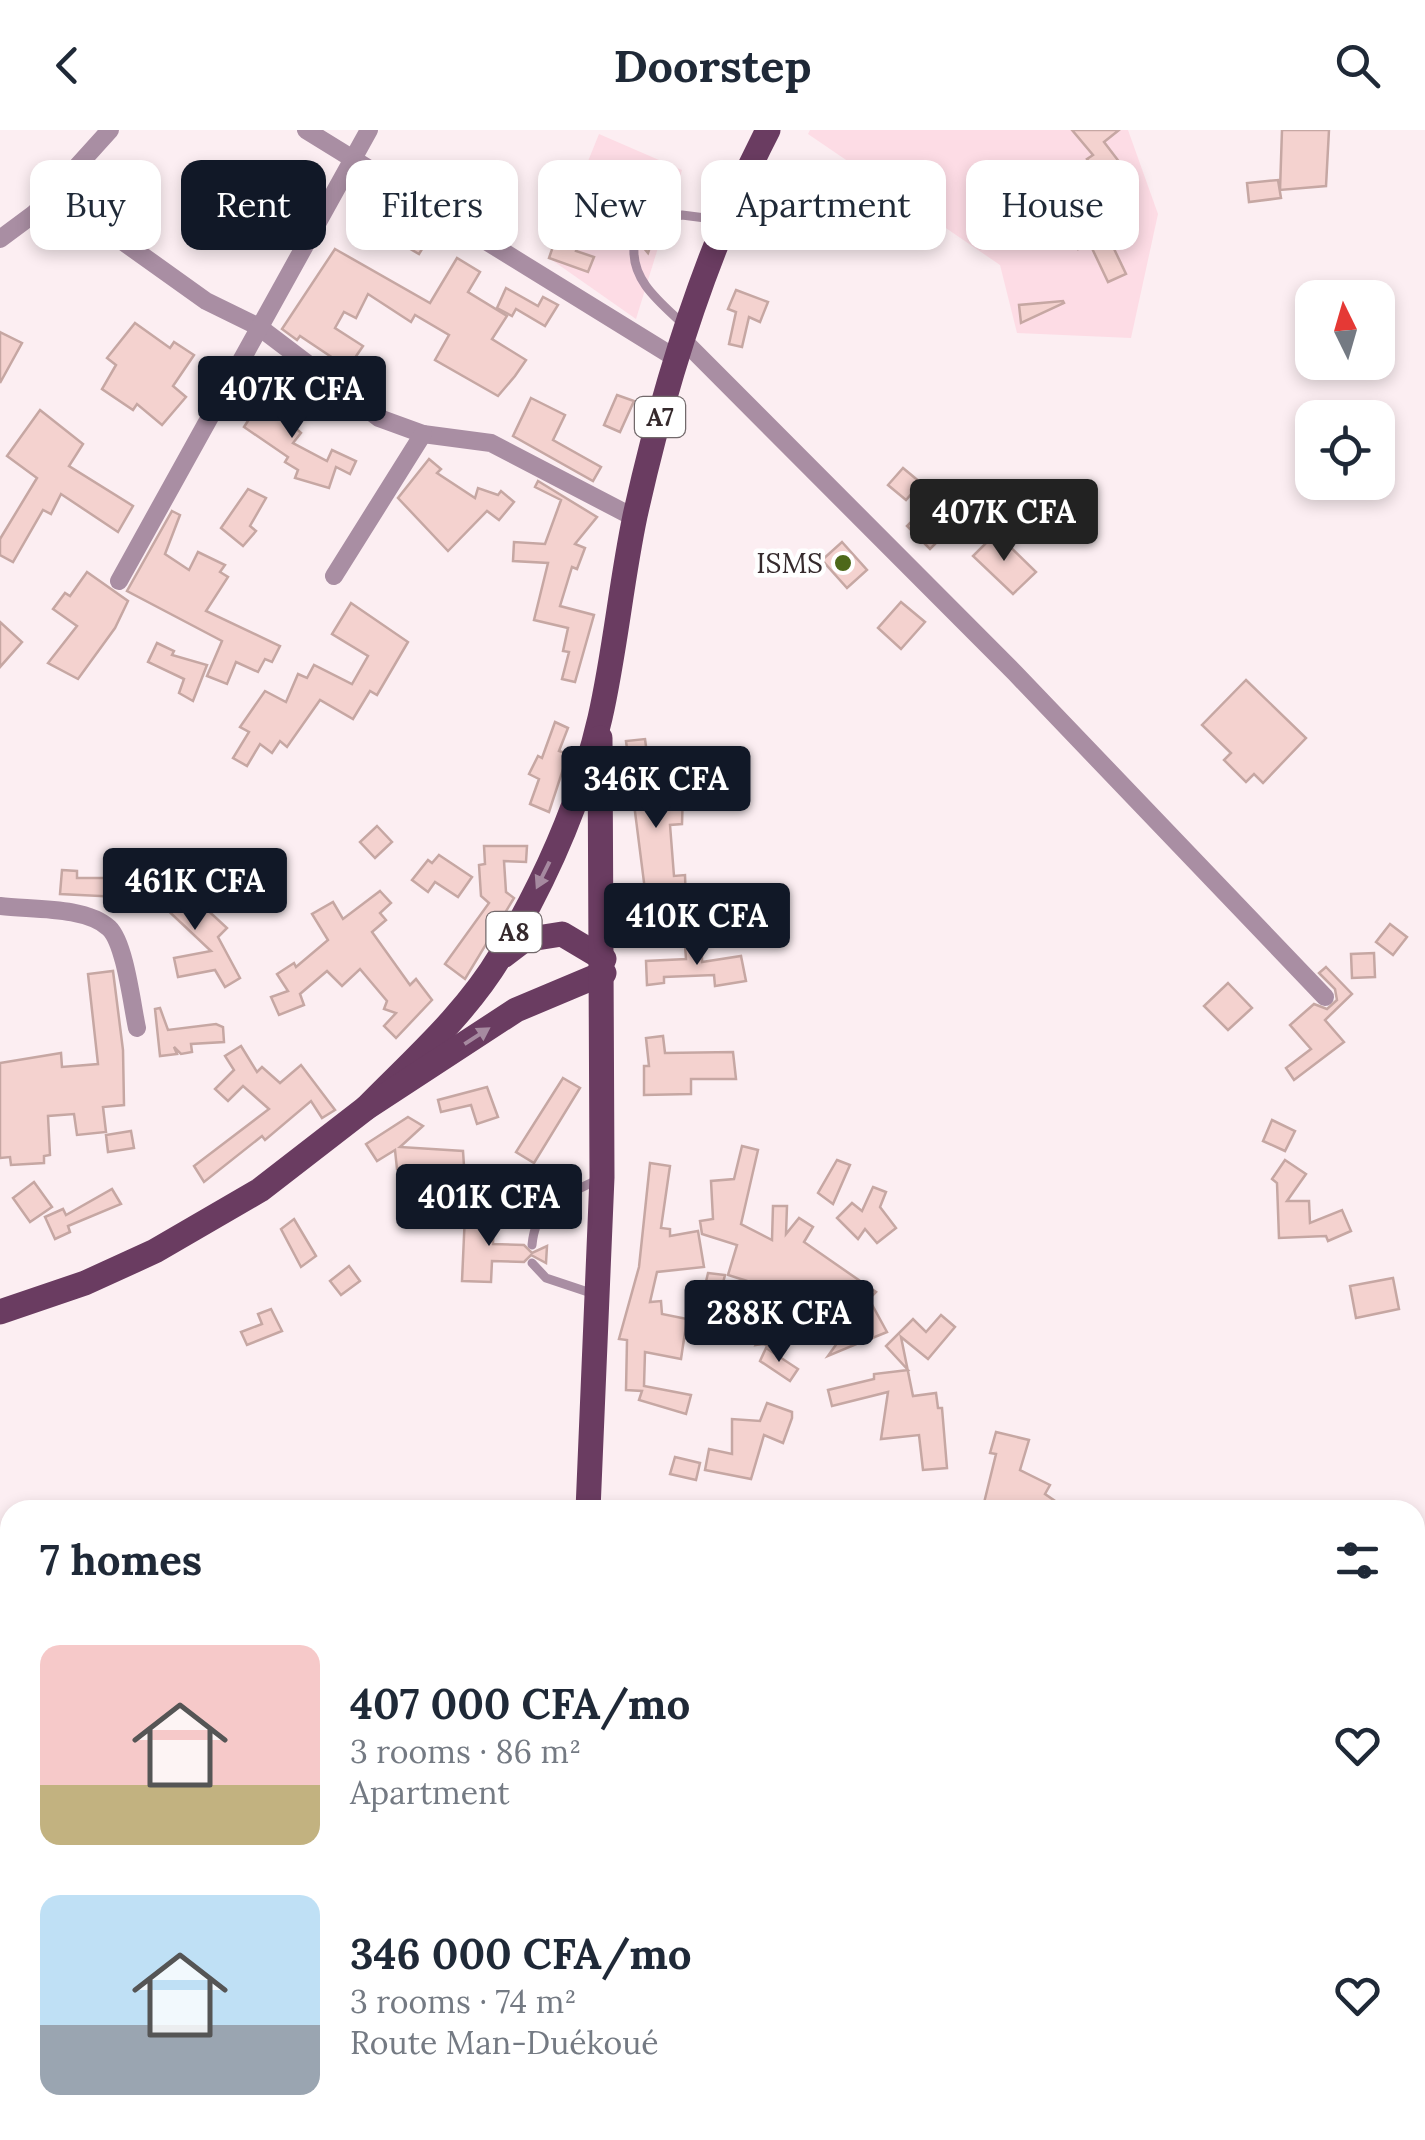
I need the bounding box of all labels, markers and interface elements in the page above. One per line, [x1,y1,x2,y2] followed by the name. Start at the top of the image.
[613,37,812,94] text: Doorstep
[40,38,95,93] icon: back
[1330,38,1385,93] icon: search
[30,160,161,250] chip: Buy
[181,160,326,250] chip: Rent
[346,160,518,250] chip: Filters
[538,160,681,250] chip: New
[701,160,946,250] chip: Apartment
[966,160,1139,250] chip: House
[1295,280,1395,380] north arrow
[1295,280,1395,500] map controls
[189,356,395,441] pin: 407K CFA
[220,368,364,409] text: 407K CFA
[635,397,685,437] road number: A7
[1295,400,1395,500] button: locate
[901,479,1107,564] pin: 407K CFA
[932,491,1076,532] text: 407K CFA
[756,545,823,581] place label: ISMS
[832,552,854,574] marker: ISMS
[553,746,759,831] pin: 346K CFA
[583,758,729,799] text: 346K CFA
[92,848,298,933] pin: 461K CFA
[125,860,265,901] text: 461K CFA
[535,861,552,890] one-way arrow
[594,883,800,968] pin: 410K CFA
[626,895,768,936] text: 410K CFA
[486,912,542,952] road number: A8
[463,1028,490,1046] one-way arrow
[386,1164,592,1249] pin: 401K CFA
[418,1176,560,1217] text: 401K CFA
[676,1280,882,1365] pin: 288K CFA
[707,1292,851,1333] text: 288K CFA
[40,1533,202,1587] text: 7 homes
[1330,1533,1385,1588] icon: filters
[350,1677,690,1731] text: 407 000 CFA/mo
[120,1685,240,1805] icon: home
[1330,1718,1385,1773] icon: heart
[350,1731,581,1772] text: 3 rooms · 86 m²
[350,1772,510,1813] text: Apartment
[350,1927,692,1981] text: 346 000 CFA/mo
[120,1935,240,2055] icon: home
[1330,1968,1385,2023] icon: heart
[350,1981,577,2022] text: 3 rooms · 74 m²
[350,2022,659,2063] text: Route Man-Duékoué

